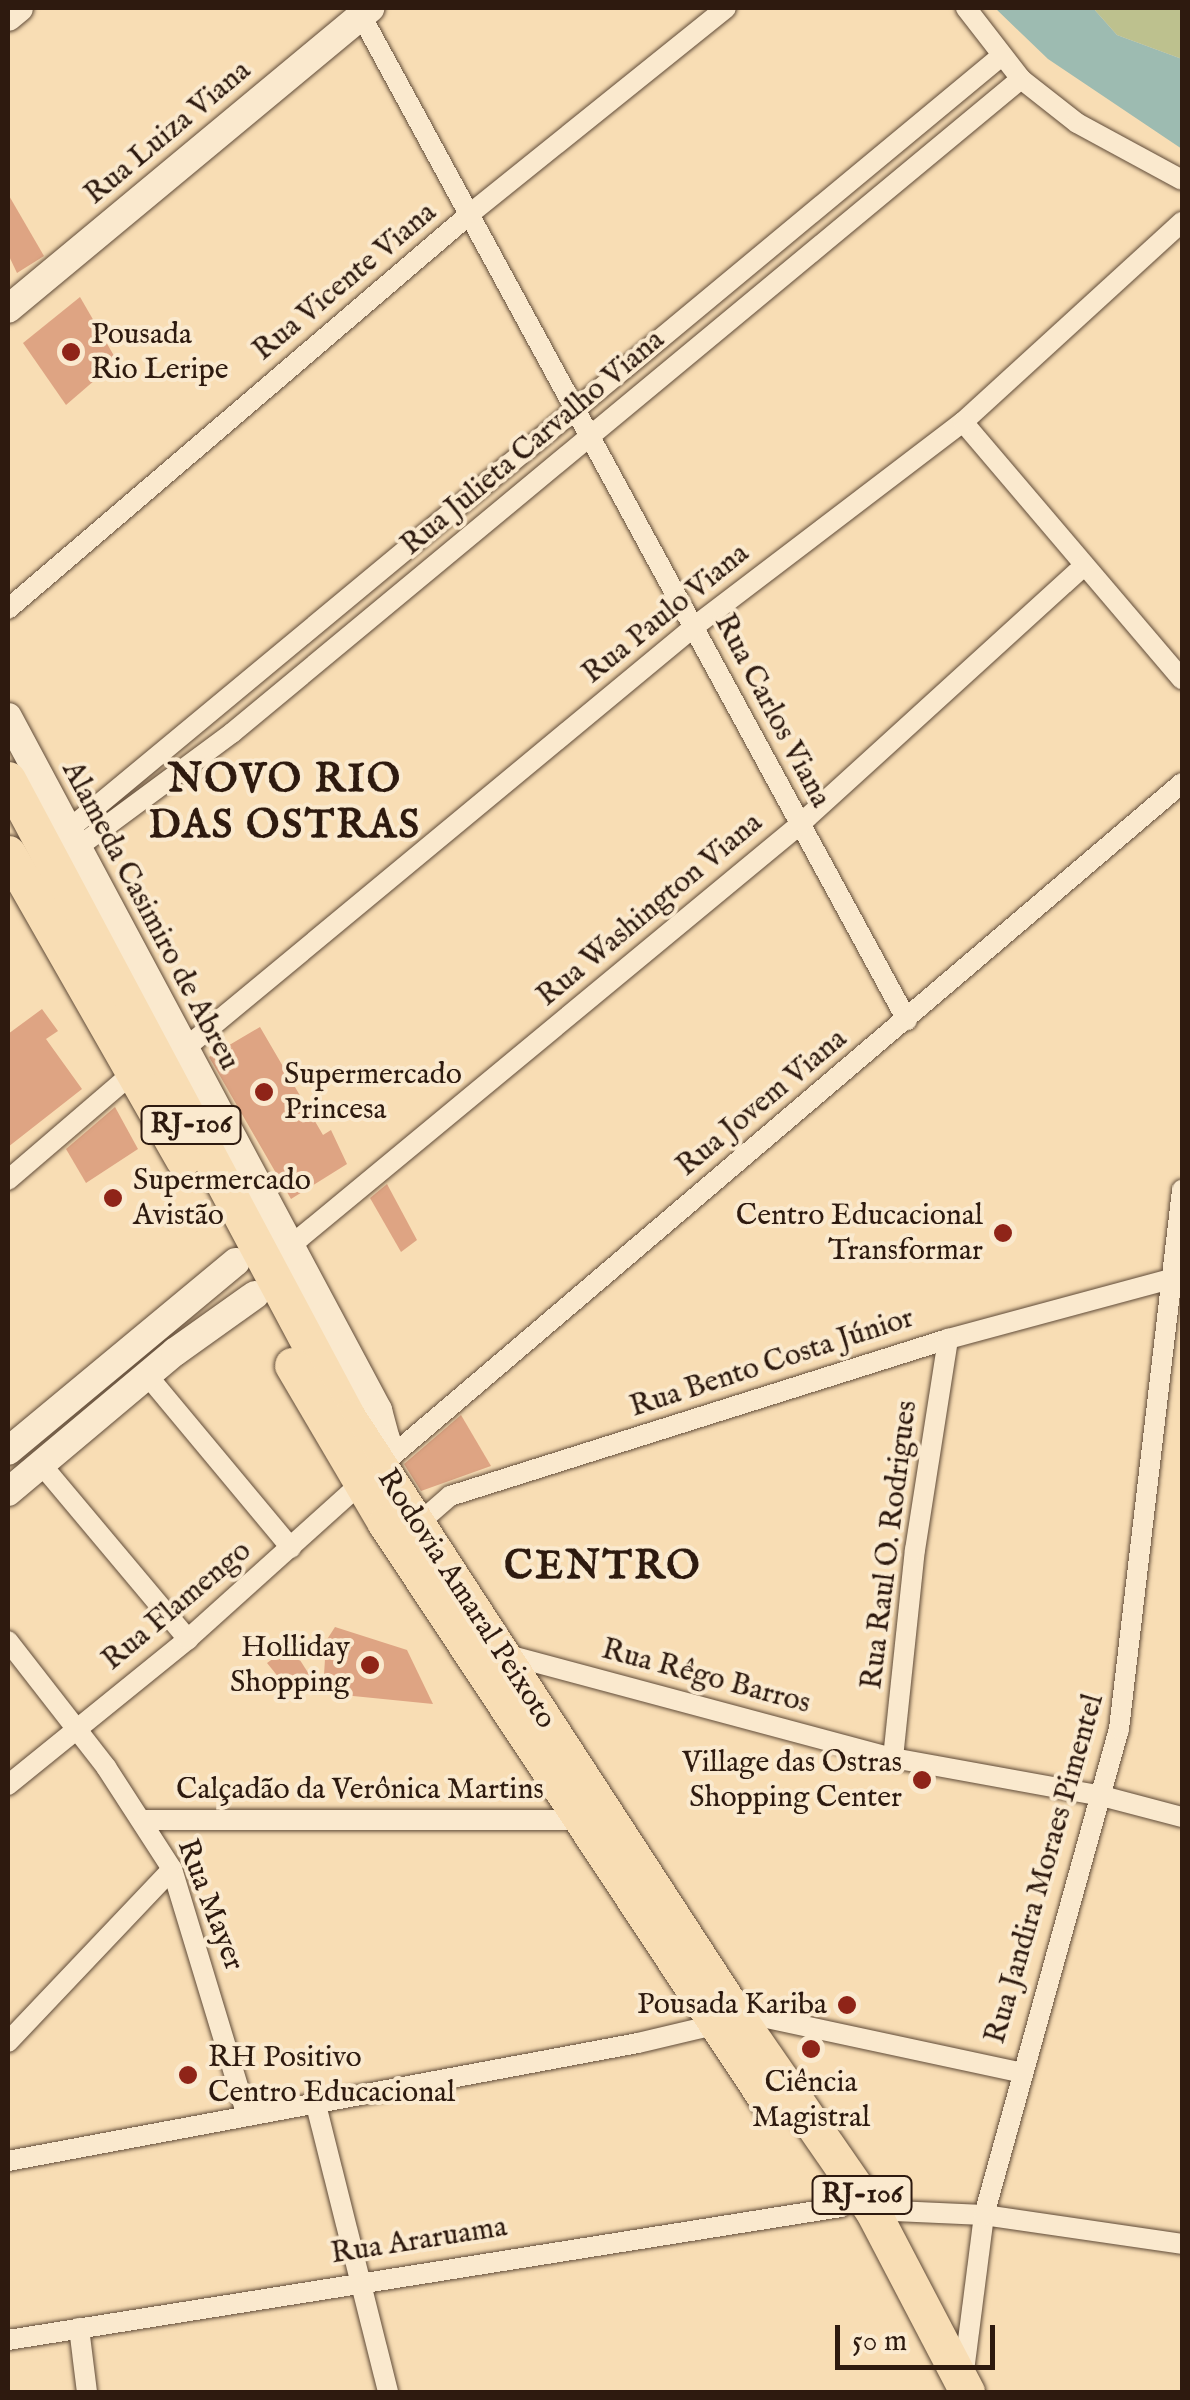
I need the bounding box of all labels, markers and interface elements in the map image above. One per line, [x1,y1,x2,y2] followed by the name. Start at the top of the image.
[78,53,258,213] street label: Rua Luiza Viana
[246,195,444,369] street label: Rua Vicente Viana
[91,317,229,388] place label: Pousada Rio Leripe
[394,322,672,564] street label: Rua Julieta Carvalho Viana
[60,341,82,363] marker: Pousada Rio Leripe
[576,536,756,692] street label: Rua Paulo Viana
[706,608,838,814] street label: Rua Carlos Viana
[53,755,247,1077] street label: Alameda Casimiro de Abreu
[148,757,422,851] district label: NOVO RIO DAS OSTRAS
[530,805,770,1015] street label: Rua Washington Viana
[670,1021,854,1185] street label: Rua Jovem Viana
[284,1057,462,1128] place label: Supermercado Princesa
[253,1081,275,1103] marker: Supermercado Princesa
[138,1102,244,1148] road number: RJ-106
[133,1163,311,1234] place label: Supermercado Avistão
[102,1187,124,1209] marker: Supermercado Avistão
[736,1198,983,1268] place label: Centro Educacional Transformar
[992,1222,1014,1244] marker: Centro Educacional Transformar
[626,1300,918,1426] street label: Rua Bento Costa Júnior
[854,1398,926,1692] street label: Rua Raul O. Rodrigues
[369,1462,563,1736] street label: Rodovia Amaral Peixoto
[95,1533,259,1679] street label: Rua Flamengo
[504,1544,702,1592] district label: CENTRO
[230,1630,350,1700] place label: Holliday Shopping
[598,1632,814,1722] street label: Rua Rêgo Barros
[359,1654,381,1676] marker: Holliday Shopping
[978,1690,1112,2048] street label: Rua Jandira Moraes Pimentel
[682,1745,902,1816] place label: Village das Ostras Shopping Center
[911,1769,933,1791] marker: Village das Ostras Shopping Center
[176,1772,544,1808] street label: Calçadão da Verônica Martins
[169,1834,251,1976] street label: Rua Mayer
[637,1987,827,2023] place label: Pousada Kariba
[836,1994,858,2016] marker: Pousada Kariba
[800,2038,822,2060] marker: Ciência Magistral
[208,2040,455,2110] place label: RH Positivo Centro Educacional
[177,2064,199,2086] marker: RH Positivo Centro Educacional
[752,2065,870,2136] place label: Ciência Magistral
[810,2172,914,2218] road number: RJ-106
[328,2209,510,2273] street label: Rua Araruama
[840,2305,1000,2367] scale bar
[852,2323,907,2361] text: 50 m

